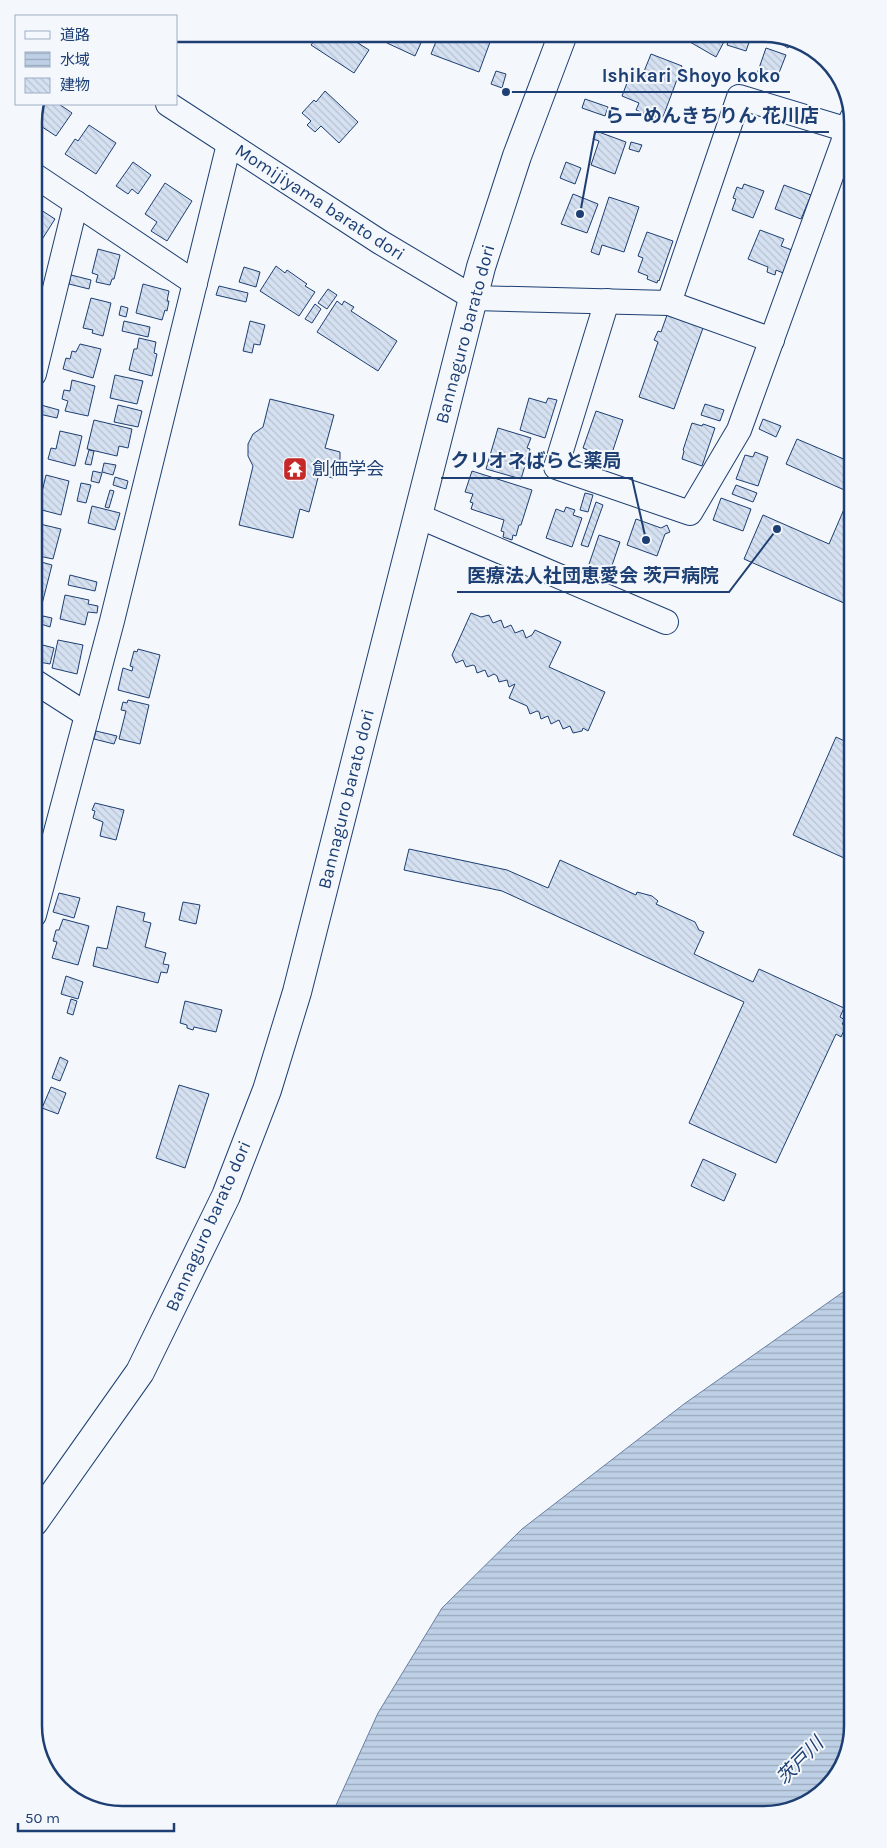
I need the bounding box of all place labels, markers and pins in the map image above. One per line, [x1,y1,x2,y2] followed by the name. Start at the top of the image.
[592,58,790,92] callout: Ishikari Shoyo koko
[595,98,829,132] callout: らーめんきちりん 花川店
[441,444,632,478] callout: クリオネばらと薬局
[282,456,308,482] temple icon: 創価学会
[312,458,384,480] place label: 創価学会
[457,558,729,592] callout: 医療法人社団恵愛会 茨戸病院

